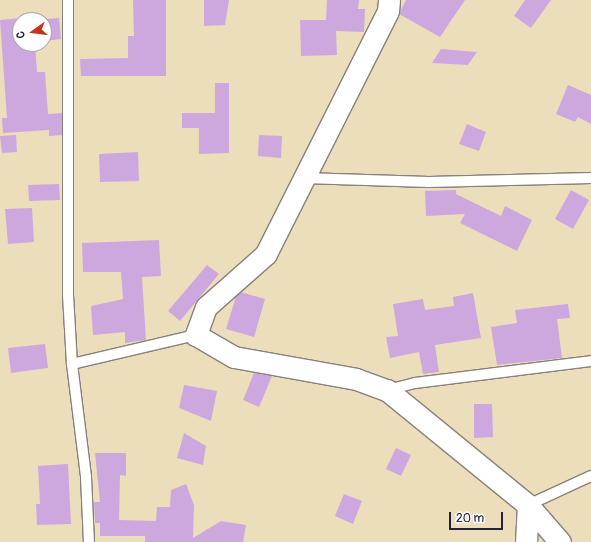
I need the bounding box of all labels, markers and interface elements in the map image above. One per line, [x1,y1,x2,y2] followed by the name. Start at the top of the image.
[12,12,52,52] north arrow
[14,30,28,40] text: С
[451,504,505,530] scale bar
[456,511,484,526] text: 20 m

